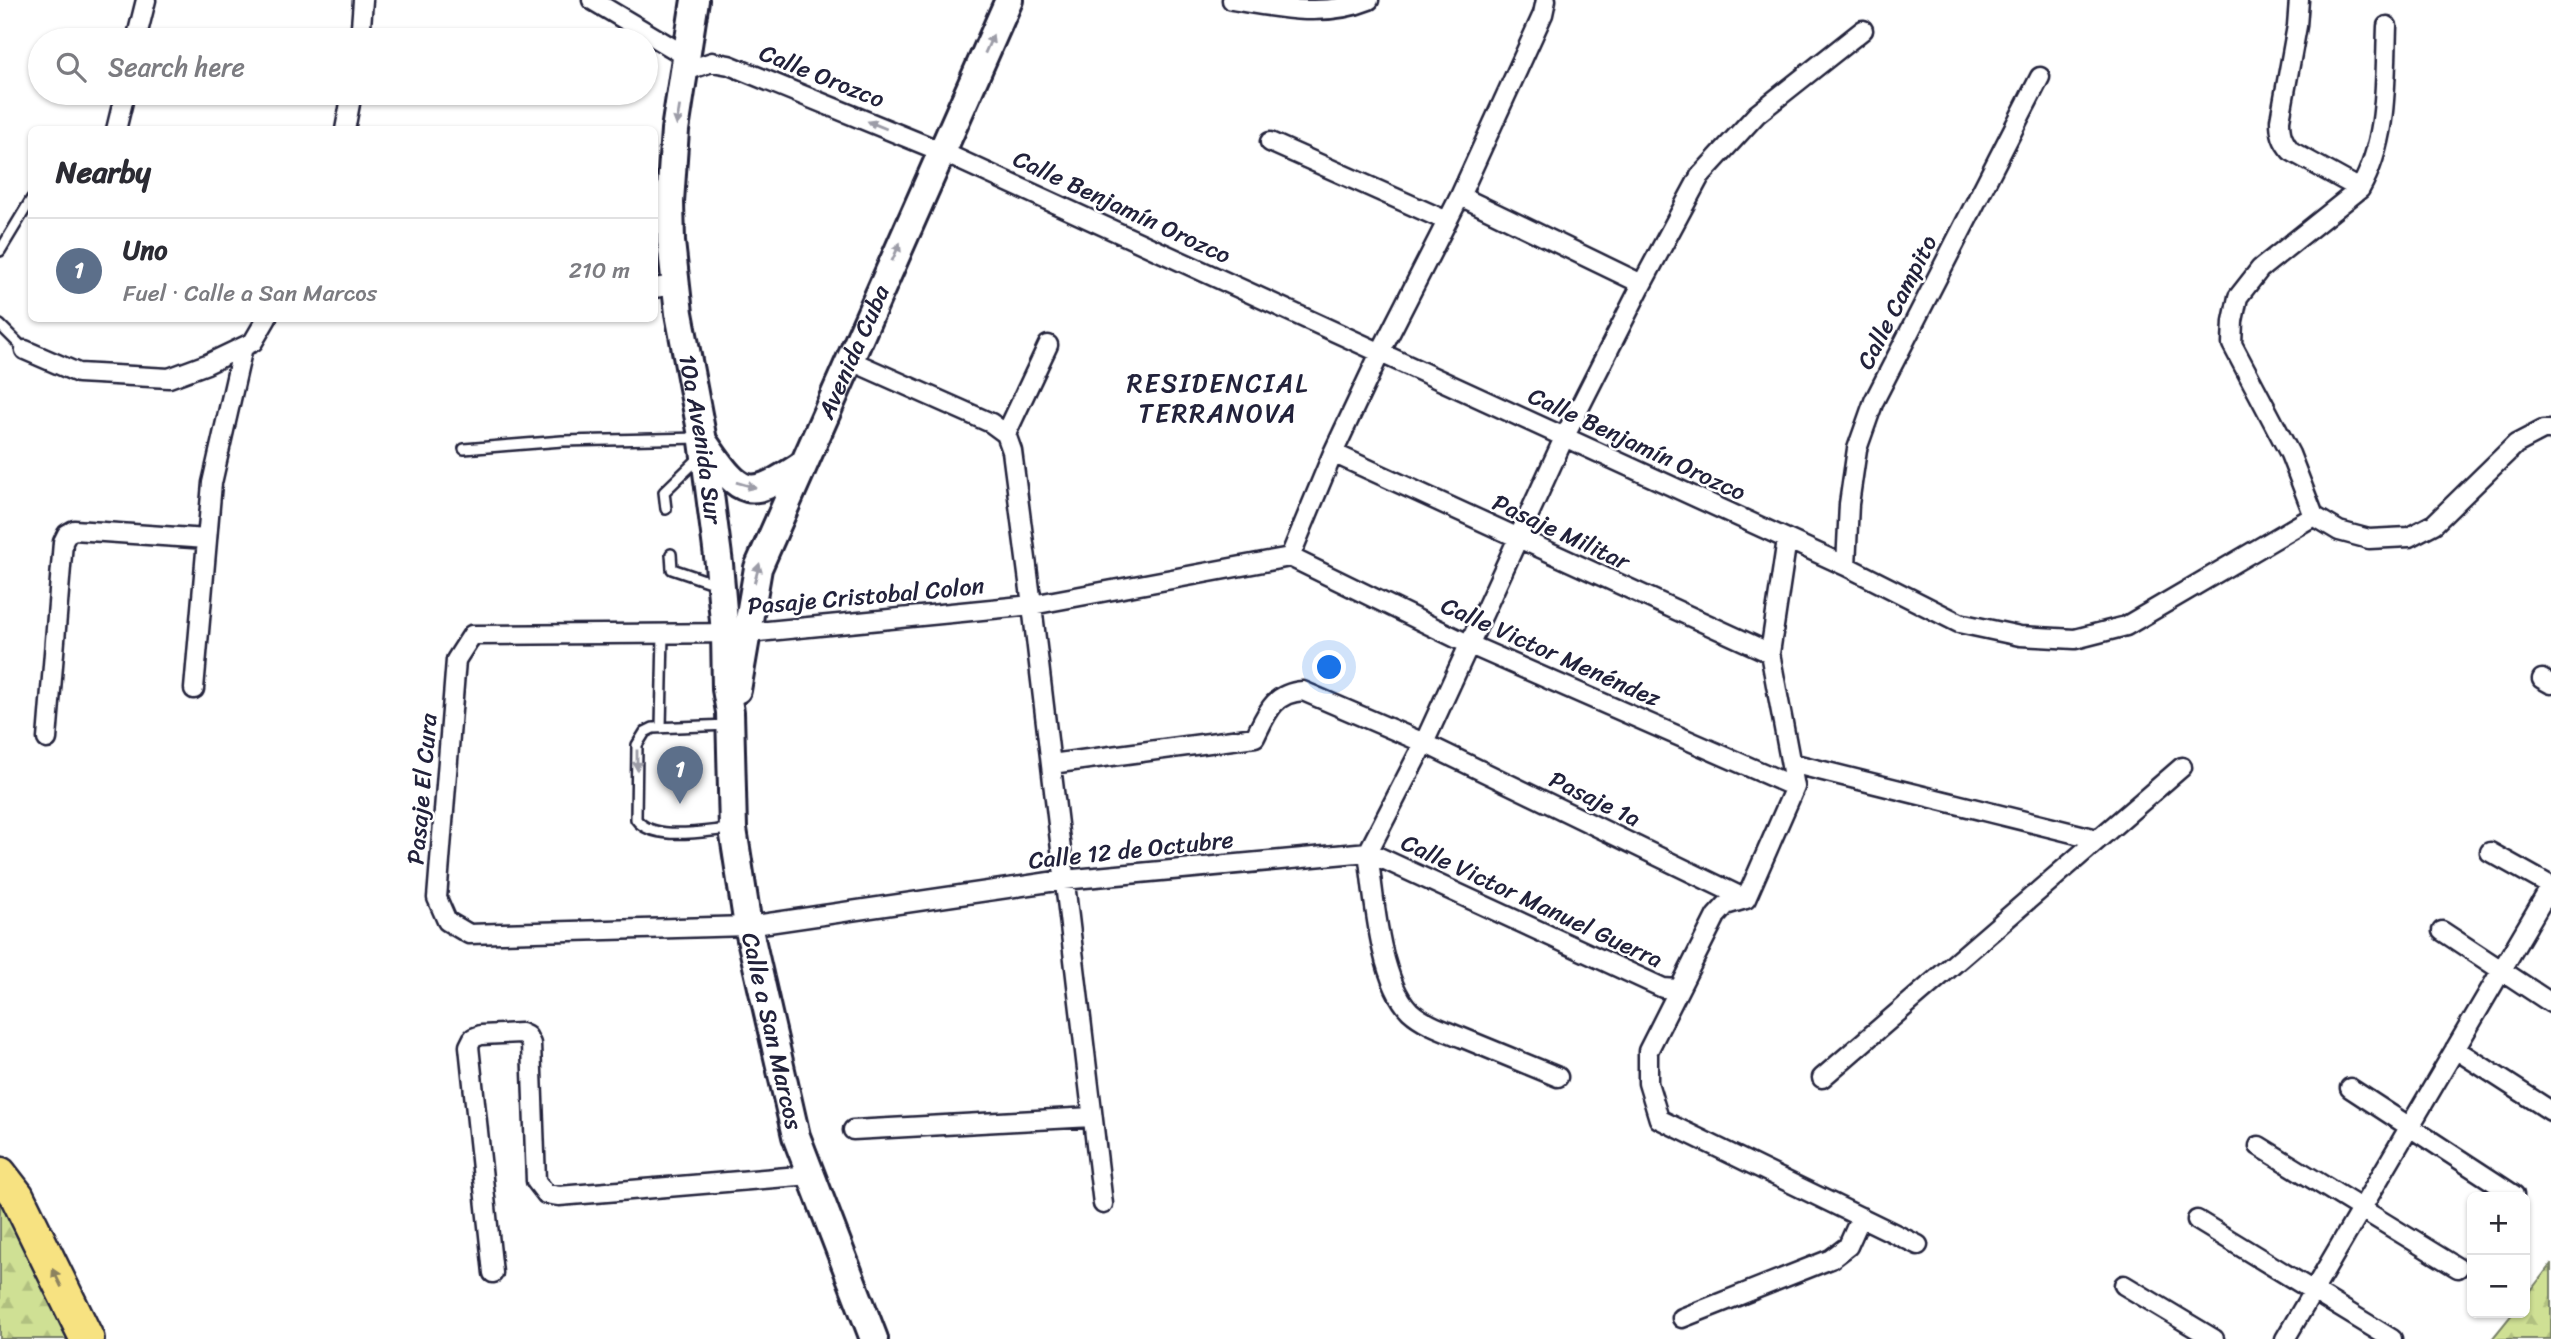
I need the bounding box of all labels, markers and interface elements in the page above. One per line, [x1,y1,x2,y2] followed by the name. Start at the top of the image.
[28,28,658,105] search box
[753,32,891,120] street label: Calle Orozco
[983,34,995,54] one-way arrow
[108,44,245,90] text: Search here
[52,48,90,86] icon: search
[672,105,683,127] one-way arrow
[866,120,887,131] one-way arrow
[1006,138,1238,276] street label: Calle Benjamín Orozco
[56,145,151,199] text: Nearby
[123,227,167,273] text: Uno
[1845,227,1949,377] street label: Calle Campito
[890,242,902,262] one-way arrow
[74,250,84,291] text: 1
[569,250,630,291] text: 210 m
[123,273,377,314] text: Fuel · Calle a San Marcos
[805,277,902,427] street label: Avenida Cuba
[666,351,735,528] street label: 10a Avenida Sur
[1127,360,1309,436] district label: RESIDENCIAL TERRANOVA
[1521,375,1753,513] street label: Calle Benjamín Orozco
[735,480,757,491] one-way arrow
[1485,482,1639,583] street label: Pasaje Militar
[753,562,763,583] one-way arrow
[746,565,986,627] street label: Pasaje Cristobal Colon
[1434,585,1668,720] street label: Calle Victor Menéndez
[1312,650,1346,684] your location
[394,711,450,866] street label: Pasaje El Cura
[657,746,703,804] pin: 1
[631,749,643,771] one-way arrow
[1542,759,1648,839] street label: Pasaje 1a
[1026,818,1236,882] street label: Calle 12 de Octubre
[1394,822,1670,980] street label: Calle Victor Manuel Guerra
[729,928,815,1135] street label: Calle a San Marcos
[2467,1192,2530,1318] map controls
[2467,1192,2530,1255] button: +
[2467,1255,2530,1318] button: −
[52,1268,63,1288] one-way arrow

